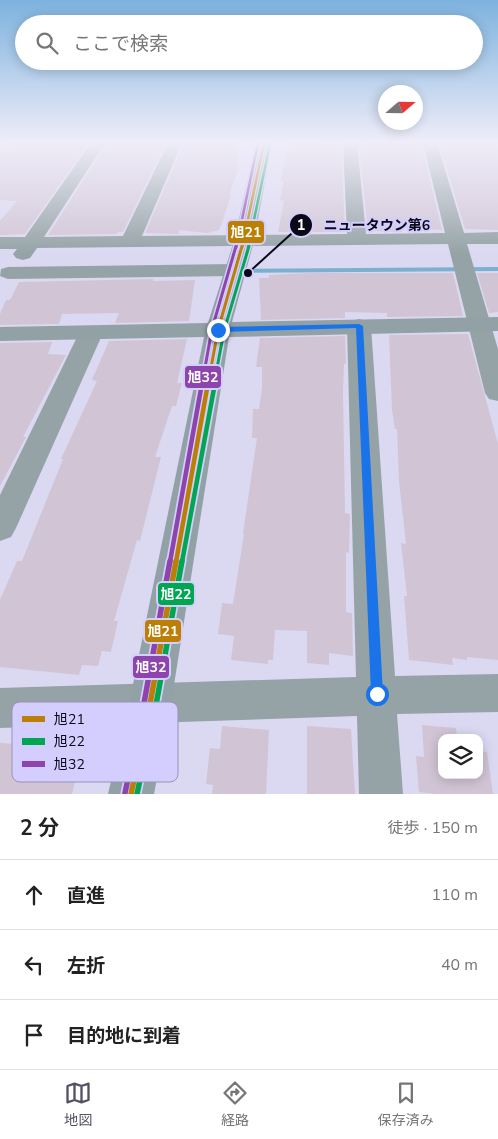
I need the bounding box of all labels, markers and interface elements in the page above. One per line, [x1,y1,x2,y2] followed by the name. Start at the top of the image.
[15,15,483,70] search box
[33,29,61,57] icon: search
[73,31,168,57] text: ここで検索
[378,85,423,130] north arrow
[288,211,440,240] callout: ニュータウン第6
[296,215,306,235] text: 1
[324,216,430,235] text: ニュータウン第6
[227,220,265,244] line badge: 旭21
[231,223,261,242] text: 旭21
[207,319,230,342] route end
[184,365,222,389] line badge: 旭32
[188,368,218,387] text: 旭32
[157,582,195,606] line badge: 旭22
[161,585,191,604] text: 旭22
[144,619,182,643] line badge: 旭21
[148,622,178,641] text: 旭21
[132,655,170,679] line badge: 旭32
[136,658,166,677] text: 旭32
[366,683,389,706] route start
[12,702,178,782] legend
[54,710,85,729] text: 旭21
[54,732,85,751] text: 旭22
[438,734,483,779] map controls
[438,734,483,779] button: layers
[54,755,85,774] text: 旭32
[20,814,59,842] text: 2 分
[388,817,478,839] text: 徒歩 · 150 m
[20,881,48,909] icon: ahead
[67,883,105,909] text: 直進
[431,884,478,906] text: 110 m
[20,951,48,979] icon: left
[67,953,105,979] text: 左折
[441,954,478,976] text: 40 m
[20,1021,48,1049] icon: arrive
[67,1023,181,1049] text: 目的地に到着
[64,1079,92,1130] tab: 地図
[221,1079,249,1130] tab: 経路
[378,1079,434,1130] tab: 保存済み

